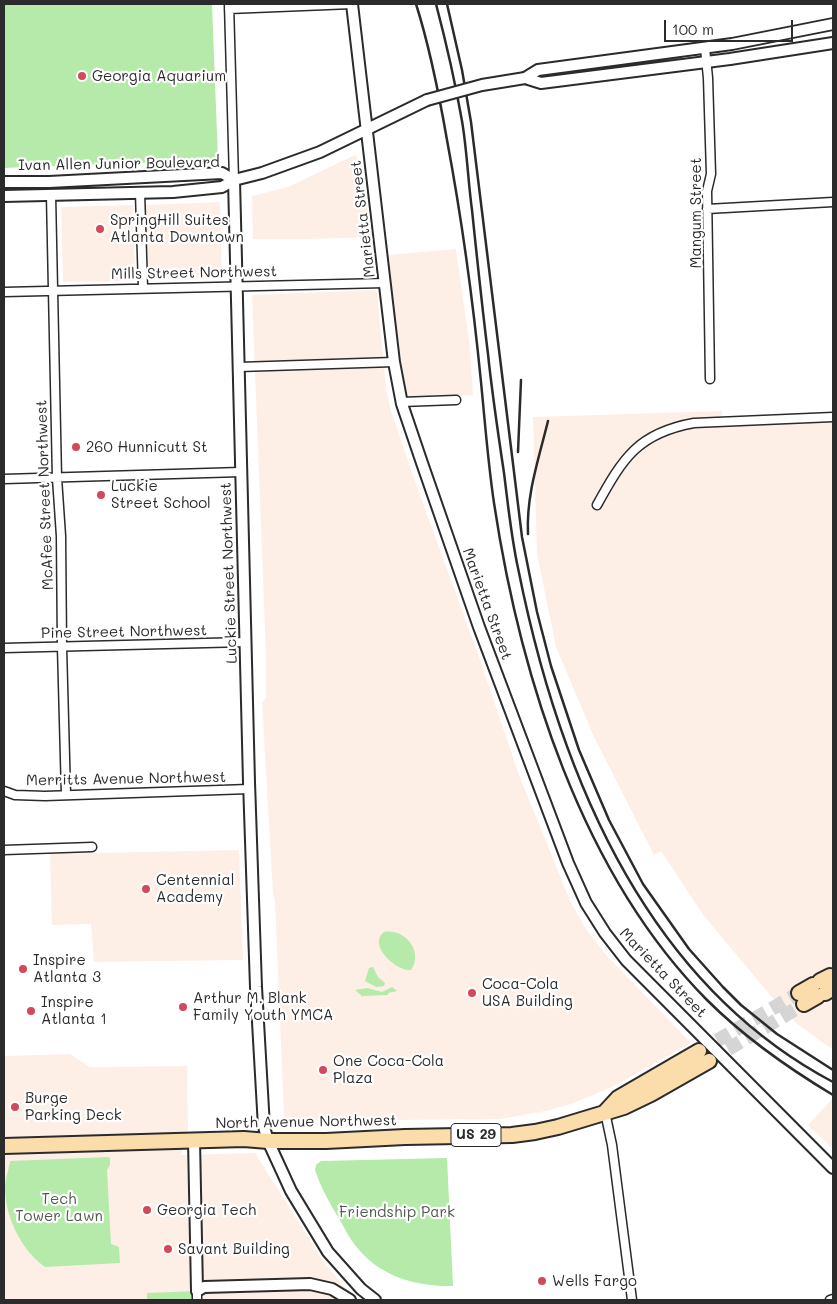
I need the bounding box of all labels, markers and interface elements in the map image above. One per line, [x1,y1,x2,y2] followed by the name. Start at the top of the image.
[667,10,796,42] scale bar
[672,19,714,39] text: 100 m
[92,67,226,85] place label: Georgia Aquarium
[76,70,88,82] marker: Georgia Aquarium
[18,153,220,175] street label: Ivan Allen Junior Boulevard
[687,157,705,269] street label: Mangum Street
[347,159,379,279] street label: Marietta Street
[110,211,244,246] place label: SpringHill Suites Atlanta Downtown
[94,223,106,235] marker: SpringHill Suites Atlanta Downtown
[111,263,277,283] street label: Mills Street Northwest
[33,400,57,590] street label: McAfee Street Northwest
[86,438,208,456] place label: 260 Hunnicutt St
[70,441,82,453] marker: 260 Hunnicutt St
[111,477,211,512] place label: Luckie Street School
[217,482,241,664] street label: Luckie Street Northwest
[95,489,107,501] marker: Luckie Street School
[458,546,516,662] street label: Marietta Street
[41,622,207,642] street label: Pine Street Northwest
[26,768,226,790] street label: Merritts Avenue Northwest
[156,871,235,906] place label: Centennial Academy
[140,883,152,895] marker: Centennial Academy
[616,924,710,1022] street label: Marietta Street
[33,951,101,986] place label: Inspire Atlanta 3
[17,963,29,975] marker: Inspire Atlanta 3
[482,975,573,1010] place label: Coca-Cola USA Building
[466,987,478,999] marker: Coca-Cola USA Building
[193,989,333,1024] place label: Arthur M. Blank Family Youth YMCA
[41,993,107,1028] place label: Inspire Atlanta 1
[177,1001,189,1013] marker: Arthur M. Blank Family Youth YMCA
[25,1005,37,1017] marker: Inspire Atlanta 1
[333,1052,444,1087] place label: One Coca-Cola Plaza
[317,1064,329,1076] marker: One Coca-Cola Plaza
[25,1089,122,1124] place label: Burge Parking Deck
[9,1101,21,1113] marker: Burge Parking Deck
[215,1111,397,1133] street label: North Avenue Northwest
[451,1124,501,1146] road number: US 29
[15,1190,103,1225] park label: Tech Tower Lawn
[157,1201,256,1219] place label: Georgia Tech
[339,1203,455,1221] park label: Friendship Park
[141,1204,153,1216] marker: Georgia Tech
[178,1240,290,1258] place label: Savant Building
[162,1243,174,1255] marker: Savant Building
[552,1272,637,1290] place label: Wells Fargo
[536,1275,548,1287] marker: Wells Fargo

